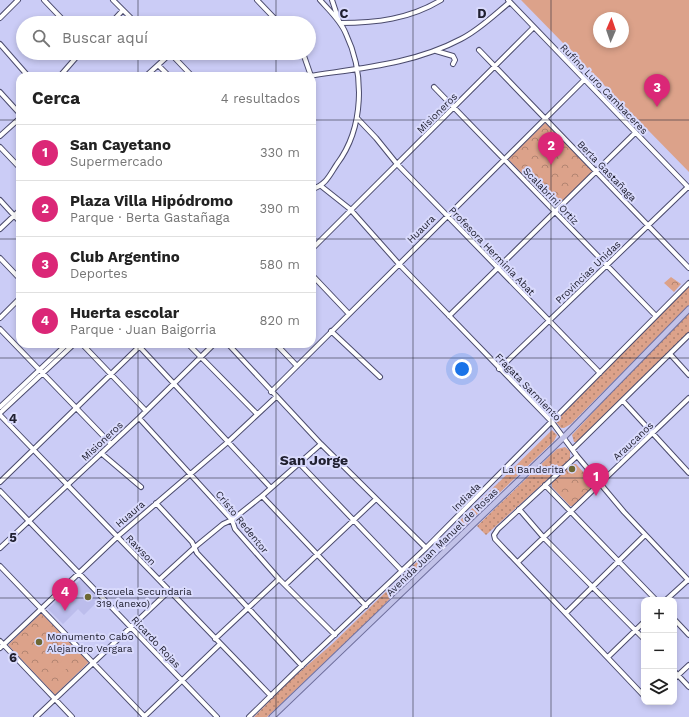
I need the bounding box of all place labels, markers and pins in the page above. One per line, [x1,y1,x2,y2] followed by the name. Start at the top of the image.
[644,74,670,107] pin: 3
[538,132,564,165] pin: 2
[583,463,609,496] pin: 1
[502,464,564,475] place label: La Banderita
[567,464,577,474] marker: La Banderita
[52,578,78,611] pin: 4
[96,586,192,609] place label: Escuela Secundaria 319 (anexo)
[83,592,93,602] marker: Escuela Secundaria 319 (anexo)
[47,631,134,654] place label: Monumento Cabo Alejandro Vergara
[34,637,44,647] marker: Monumento Cabo Alejandro Vergara

